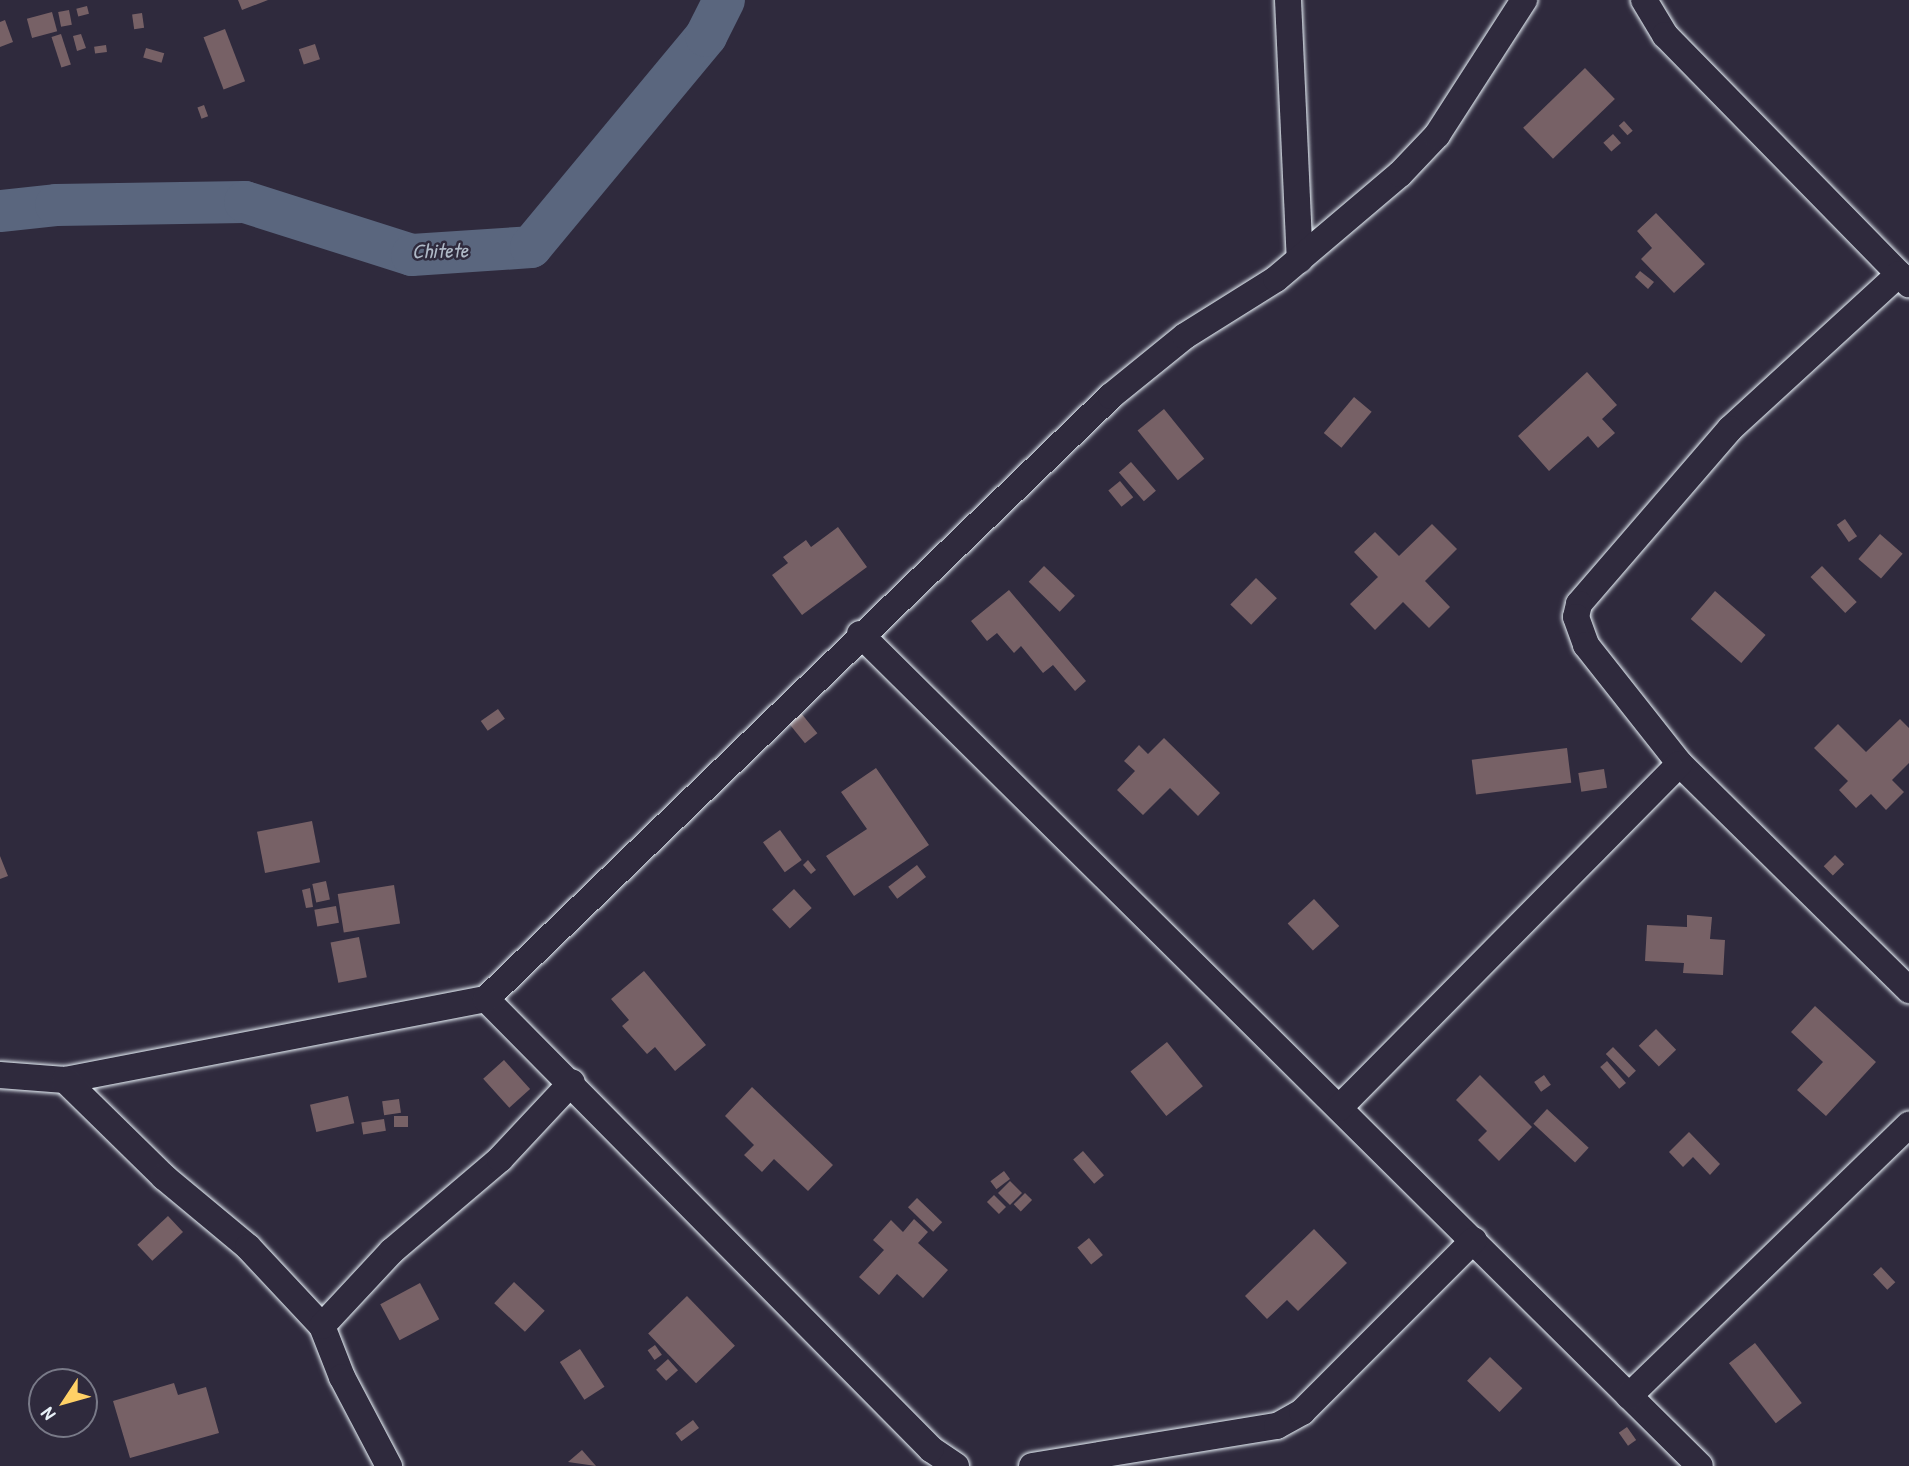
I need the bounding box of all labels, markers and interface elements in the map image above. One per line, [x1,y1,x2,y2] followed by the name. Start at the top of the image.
[412,238,468,264] water label: Chitete
[28,1368,98,1438] north arrow
[34,1402,61,1426] text: N

